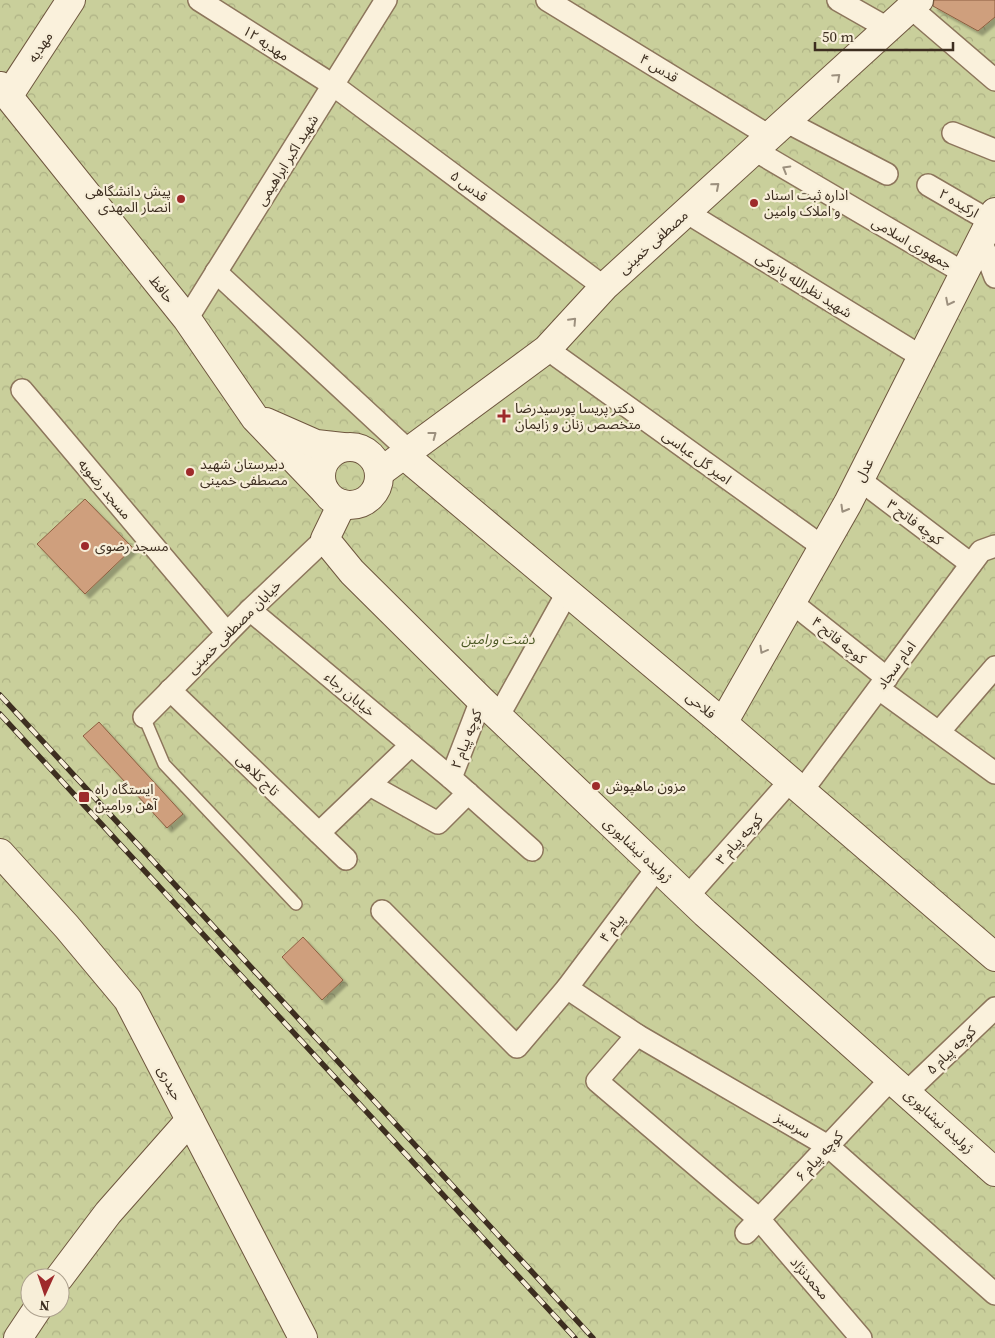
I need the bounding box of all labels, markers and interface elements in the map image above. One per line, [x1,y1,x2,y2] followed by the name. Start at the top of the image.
[239,20,293,66] street label: مهدیه ۱۲
[815,20,952,52] scale bar
[822,26,854,47] text: 50 m
[23,28,57,66] street label: مهدیه
[636,49,682,87] street label: قدس ۴
[831,74,840,83] one-way arrow
[251,111,323,209] street label: شهید اکبر ابراهیمی
[446,165,492,207] street label: قدس ۵
[783,165,792,175] one-way arrow
[85,181,171,217] place label: پیش دانشگاهی انصار المهدی
[710,183,719,191] one-way arrow
[935,184,983,222] street label: ارکیده ۲
[764,185,848,221] place label: اداره ثبت اسناد و املاک وامین
[175,193,187,205] marker: پیش دانشگاهی انصار المهدی
[748,197,760,209] marker: اداره ثبت اسناد و املاک وامین
[614,205,692,279] street label: مصطفی خمینی
[868,212,956,274] street label: جمهوری اسلامی
[752,247,856,323] street label: شهید نظرالله پازوکی
[145,271,179,307] street label: حافظ
[945,297,955,306] one-way arrow
[567,318,576,327] one-way arrow
[515,398,641,434] place label: دکتر پریسا پورسیدرضا متخصص زنان و زایمان
[497,409,511,423] marker: دکتر پریسا پورسیدرضا متخصص زنان و زایمان
[658,425,736,489] street label: امیر گل عباسی
[427,432,436,440] one-way arrow
[74,454,136,524] street label: مسجد رضویه
[200,454,288,490] place label: دبیرستان شهید مصطفی خمینی
[850,455,878,485] street label: عدل
[184,466,196,478] marker: دبیرستان شهید مصطفی خمینی
[882,494,947,551] street label: کوچه فاتح ۳
[841,504,851,513] one-way arrow
[95,536,169,556] place label: مسجد رضوی
[79,540,91,552] marker: مسجد رضوی
[182,575,286,679] street label: خیابان مصطفی خمینی
[807,612,871,669] street label: کوچه فاتح ۴
[461,629,535,649] park label: دشت ورامین
[872,637,921,694] street label: امام سجاد
[760,645,770,654] one-way arrow
[320,667,380,721] street label: خیابان رجاء
[682,687,720,723] street label: فلاحی
[446,706,488,772] street label: کوچه پیام ۲
[231,749,284,801] street label: تاج کلاهی
[606,776,686,796] place label: مزون ماهپوش
[95,779,158,815] place label: ایستگاه راه آهن ورامین
[590,780,602,792] marker: مزون ماهپوش
[77,790,91,804] marker: ایستگاه راه آهن ورامین
[711,809,768,869] street label: کوچه پیام ۳
[599,813,677,887] street label: ژولیده نیشابوری
[595,909,630,947] street label: پیام ۴
[922,1021,981,1080] street label: کوچه پیام ۵
[153,1062,187,1104] street label: حیدری
[900,1084,978,1158] street label: ژولیده نیشابوری
[771,1106,814,1143] street label: سرسبز
[790,1126,848,1186] street label: کوچه پیام ۶
[786,1252,834,1304] street label: محمدنژاد
[20,1268,70,1318] north arrow
[39,1296,50,1316] text: N

